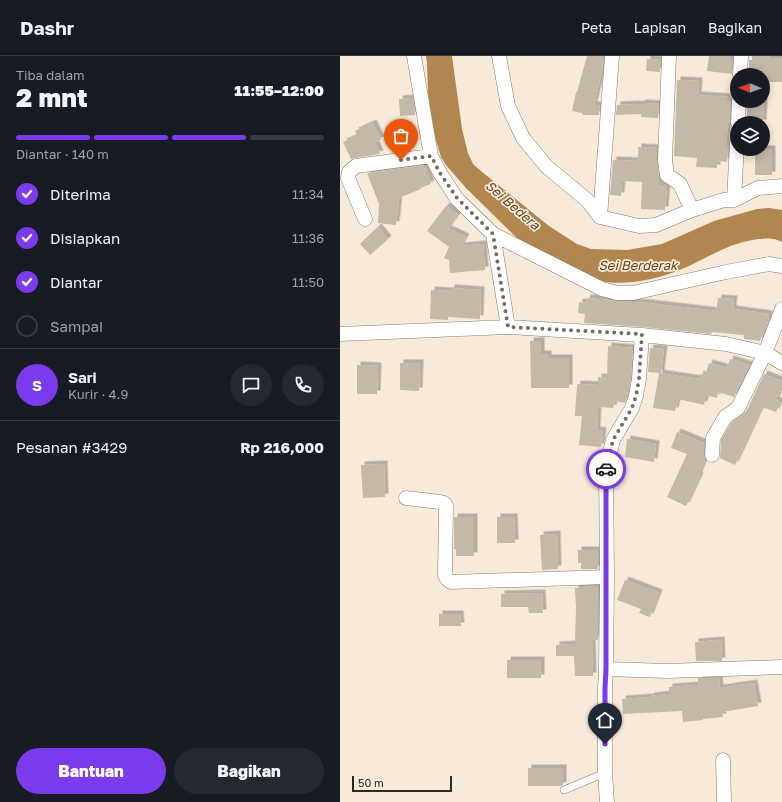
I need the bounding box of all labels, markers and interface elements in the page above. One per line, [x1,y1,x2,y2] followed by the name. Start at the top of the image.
[20,16,74,39] text: Dashr
[581,19,612,36] text: Peta
[634,19,686,36] text: Lapisan
[708,19,762,36] text: Bagikan
[16,67,84,83] text: Tiba dalam
[730,68,770,108] north arrow
[730,68,770,156] map controls
[234,81,324,99] text: 11:55–12:00
[16,82,88,113] text: 2 mnt
[730,116,770,156] button: layers
[384,119,418,160] pin
[390,125,412,147] icon: bag
[16,146,109,162] text: Diantar · 140 m
[483,177,544,233] water label: Sei Bedera
[16,183,38,205] icon: check
[50,185,111,203] text: Diterima
[292,186,324,202] text: 11:34
[16,227,38,249] icon: check
[50,229,120,247] text: Disiapkan
[292,230,324,246] text: 11:36
[599,257,679,273] water label: Sei Berderak
[16,271,38,293] icon: check
[50,273,102,291] text: Diantar
[292,274,324,290] text: 11:50
[50,317,103,335] text: Sampai
[230,364,272,406] button: chat
[282,364,324,406] button: phone
[68,368,97,386] text: Sari
[32,376,42,394] text: S
[68,386,128,402] text: Kurir · 4.9
[16,438,127,456] text: Pesanan #3429
[240,438,324,456] text: Rp 216,000
[586,449,626,489] courier
[595,458,617,480] icon: car
[588,703,622,744] pin
[594,709,616,731] icon: home
[16,748,166,794] button: Bantuan
[174,748,324,794] button: Bagikan
[352,774,452,793] scale bar
[358,776,384,789] text: 50 m

